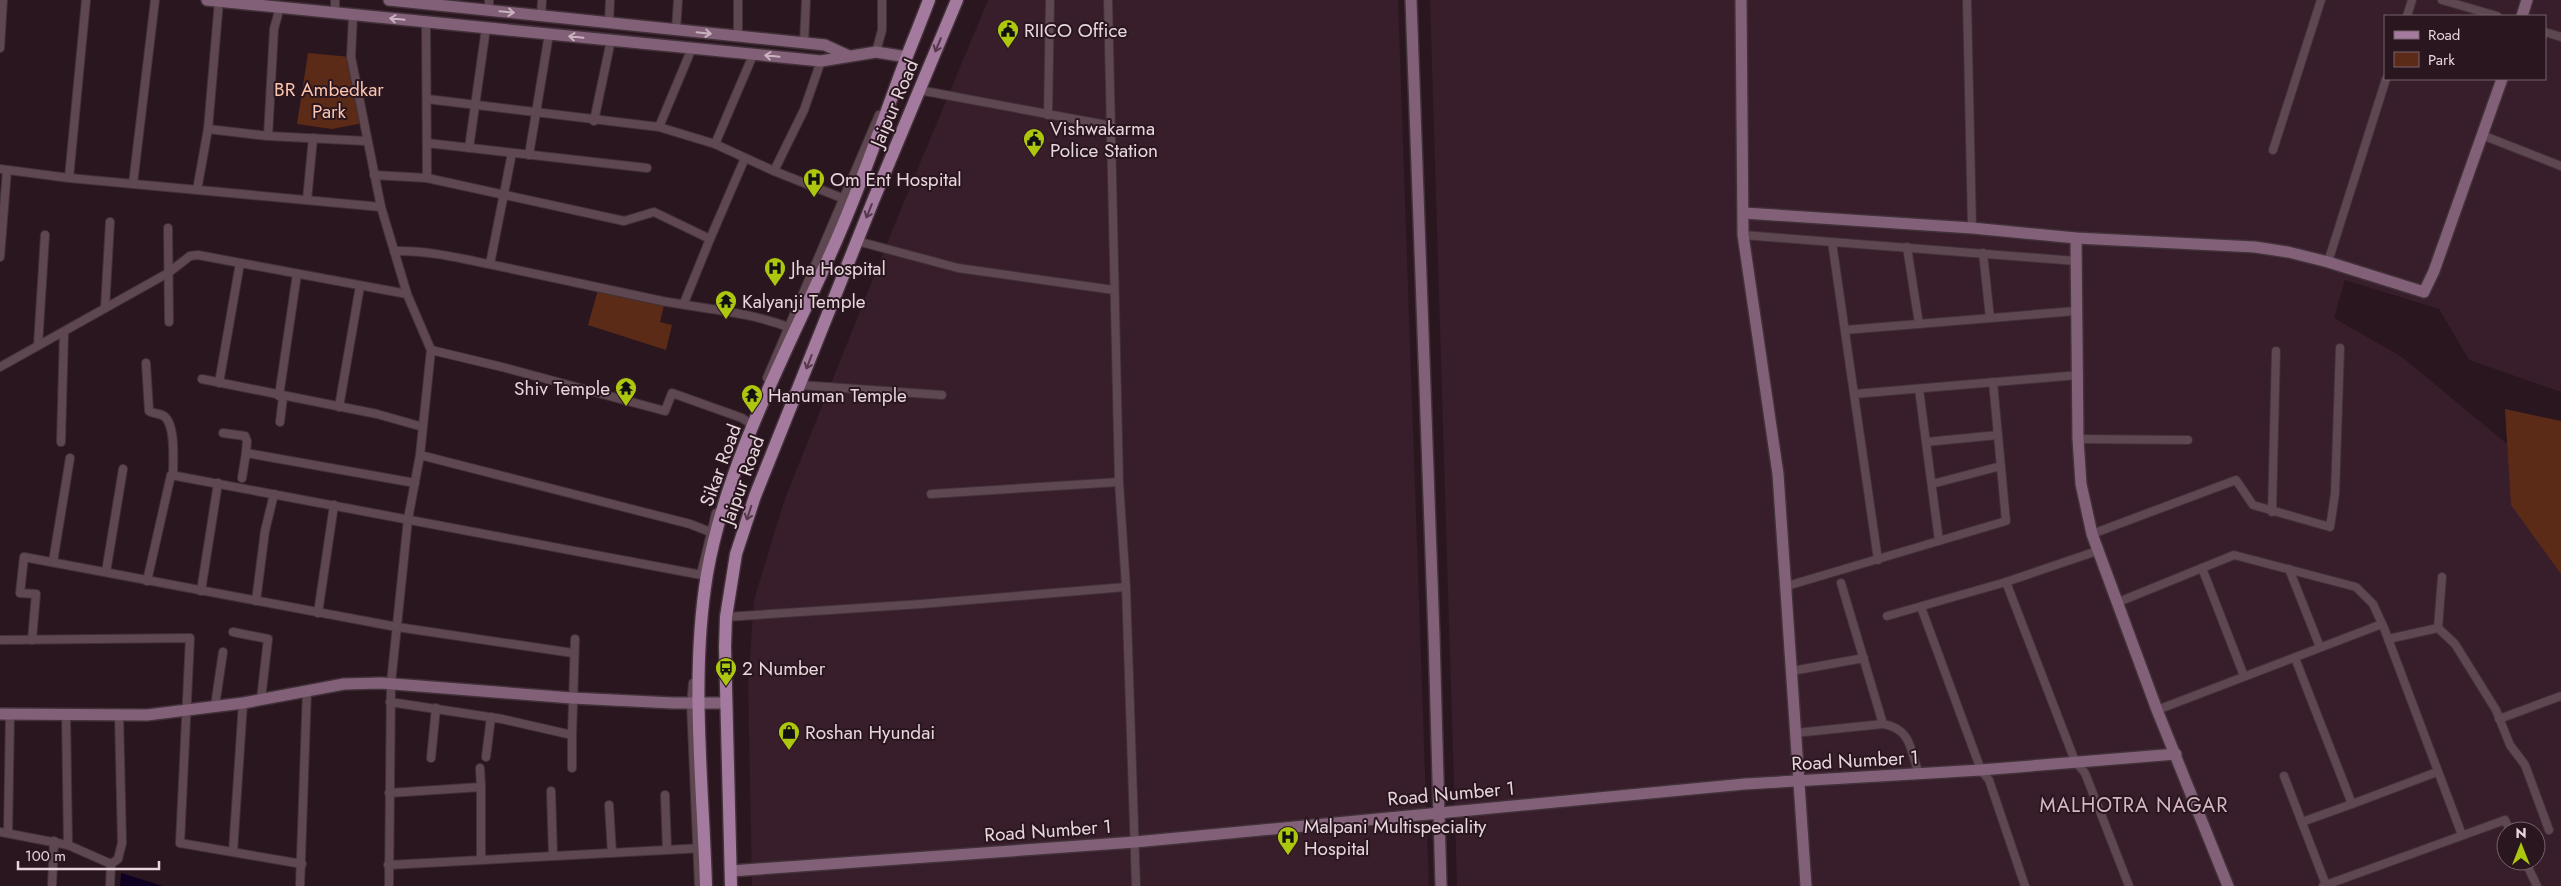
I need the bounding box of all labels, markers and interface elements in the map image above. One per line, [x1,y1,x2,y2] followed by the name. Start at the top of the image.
[499,7,515,17] one-way arrow
[389,14,405,24] one-way arrow
[2384,15,2546,80] legend
[1024,17,1128,44] place label: RIICO Office
[996,18,1020,49] public building icon: RIICO Office
[2428,24,2460,46] text: Road
[695,28,711,38] one-way arrow
[568,32,584,42] one-way arrow
[933,37,943,52] one-way arrow
[2428,49,2455,71] text: Park
[764,52,780,61] one-way arrow
[863,55,925,154] street label: Jaipur Road
[274,76,384,125] park label: BR Ambedkar Park
[1050,115,1158,164] place label: Vishwakarma Police Station
[1022,127,1046,158] public building icon: Vishwakarma Police Station
[830,166,962,193] place label: Om Ent Hospital
[802,167,826,198] hospital icon: Om Ent Hospital
[864,203,873,218] one-way arrow
[788,255,886,282] place label: Jha Hospital
[763,256,787,287] hospital icon: Jha Hospital
[742,288,866,315] place label: Kalyanji Temple
[714,289,738,320] temple icon: Kalyanji Temple
[804,354,813,369] one-way arrow
[514,375,610,402] place label: Shiv Temple
[614,376,638,407] temple icon: Shiv Temple
[768,382,907,409] place label: Hanuman Temple
[740,383,764,414] temple icon: Hanuman Temple
[693,420,748,510] street label: Sikar Road
[713,432,771,531] street label: Jaipur Road
[744,505,753,520] one-way arrow
[742,655,826,682] place label: 2 Number
[714,656,738,687] bus stop icon: 2 Number
[805,719,935,746] place label: Roshan Hyundai
[777,720,801,751] shop icon: Roshan Hyundai
[1791,744,1919,777] street label: Road Number 1
[1386,774,1516,813] street label: Road Number 1
[2040,791,2229,820] district label: MALHOTRA NAGAR
[983,813,1113,848] street label: Road Number 1
[1304,813,1487,862] place label: Malpani Multispeciality Hospital
[2496,821,2546,871] north arrow
[2515,823,2527,843] text: N
[1276,825,1300,856] hospital icon: Malpani Multispeciality Hospital
[18,838,159,870] scale bar
[25,845,66,867] text: 100 m

